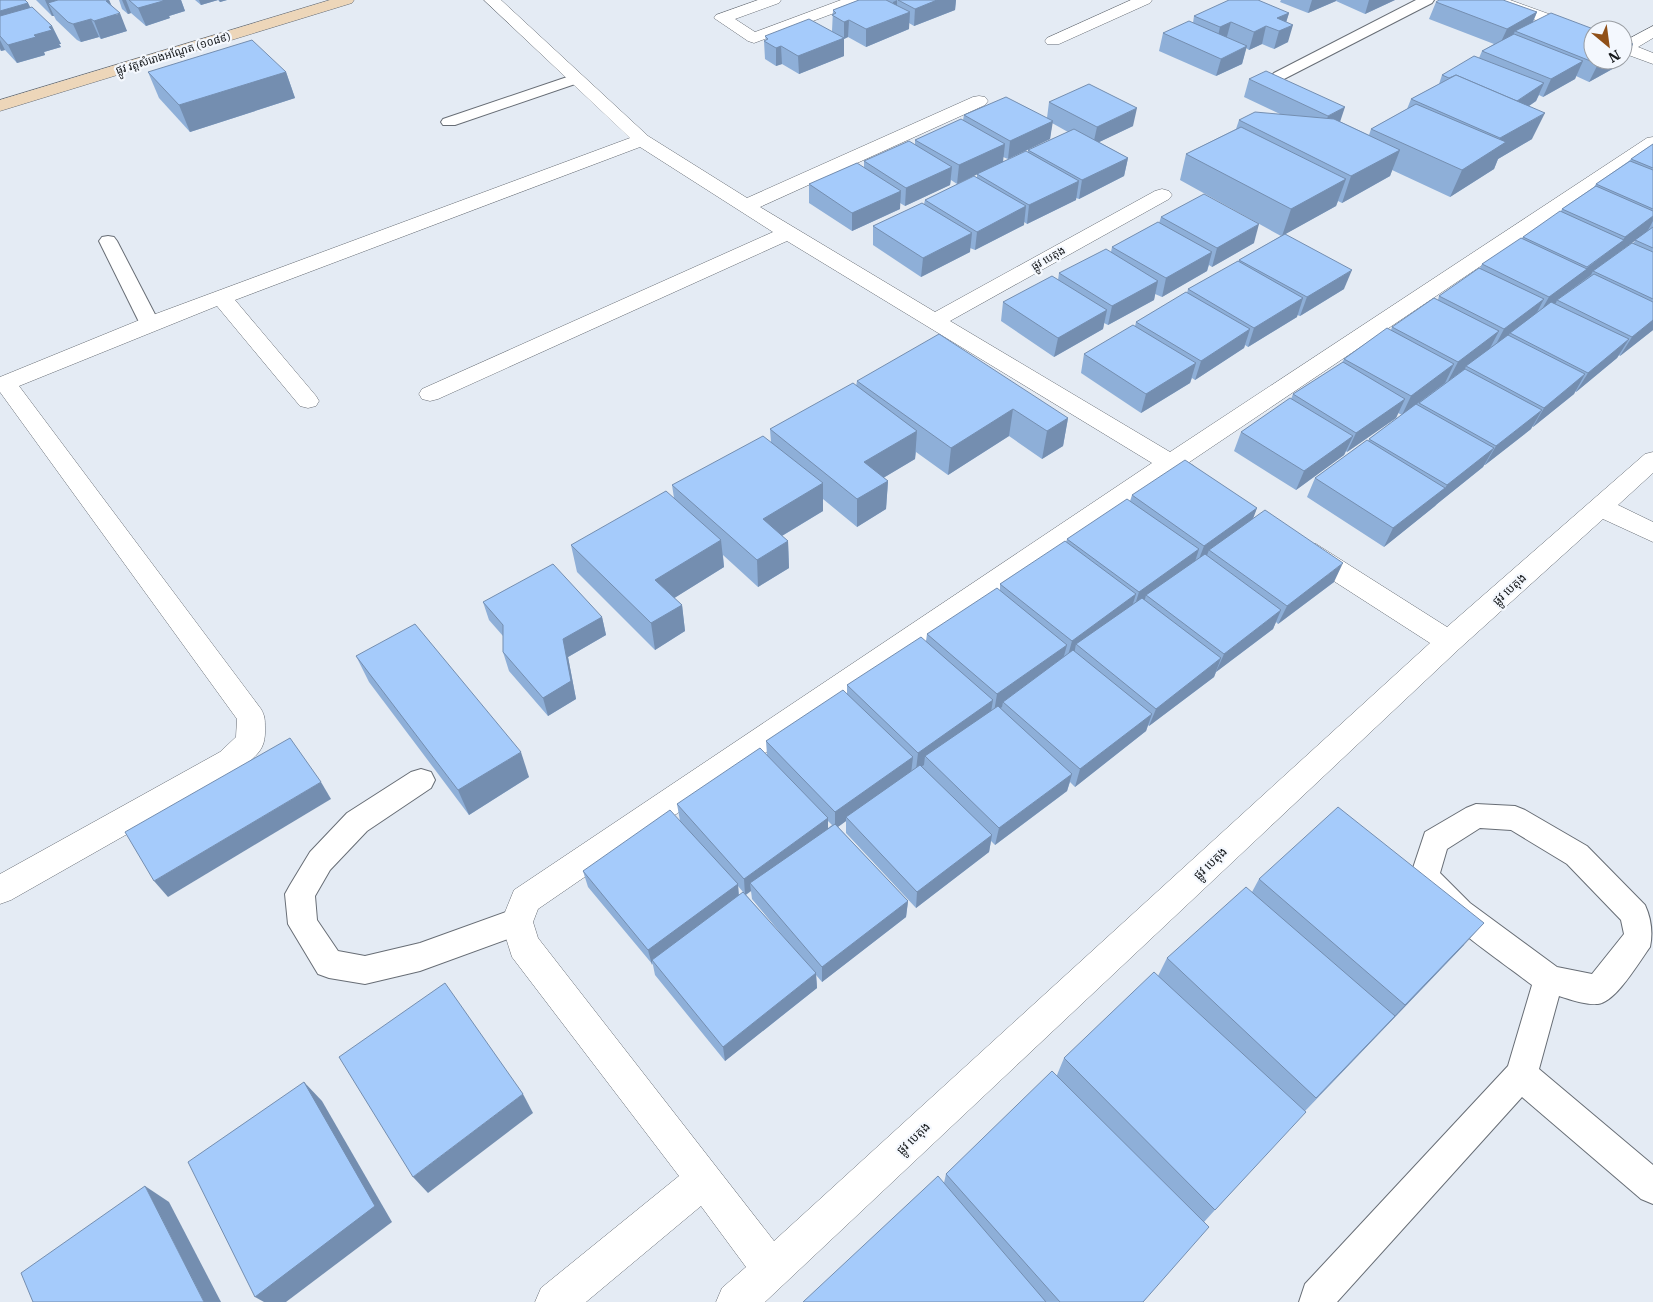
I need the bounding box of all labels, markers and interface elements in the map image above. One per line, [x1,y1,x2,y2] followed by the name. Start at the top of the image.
[1583,20,1633,70] north arrow
[114,29,233,80] street label: ផ្លូវ វត្តសំរោងអណ្ដែត (១០៨៩)
[1605,46,1624,67] text: N
[1028,243,1069,276] street label: ផ្លូវ បេតុង
[1489,570,1531,611] street label: ផ្លូវ បេតុង
[1190,844,1232,885] street label: ផ្លូវ បេតុង
[893,1119,935,1160] street label: ផ្លូវ បេតុង

